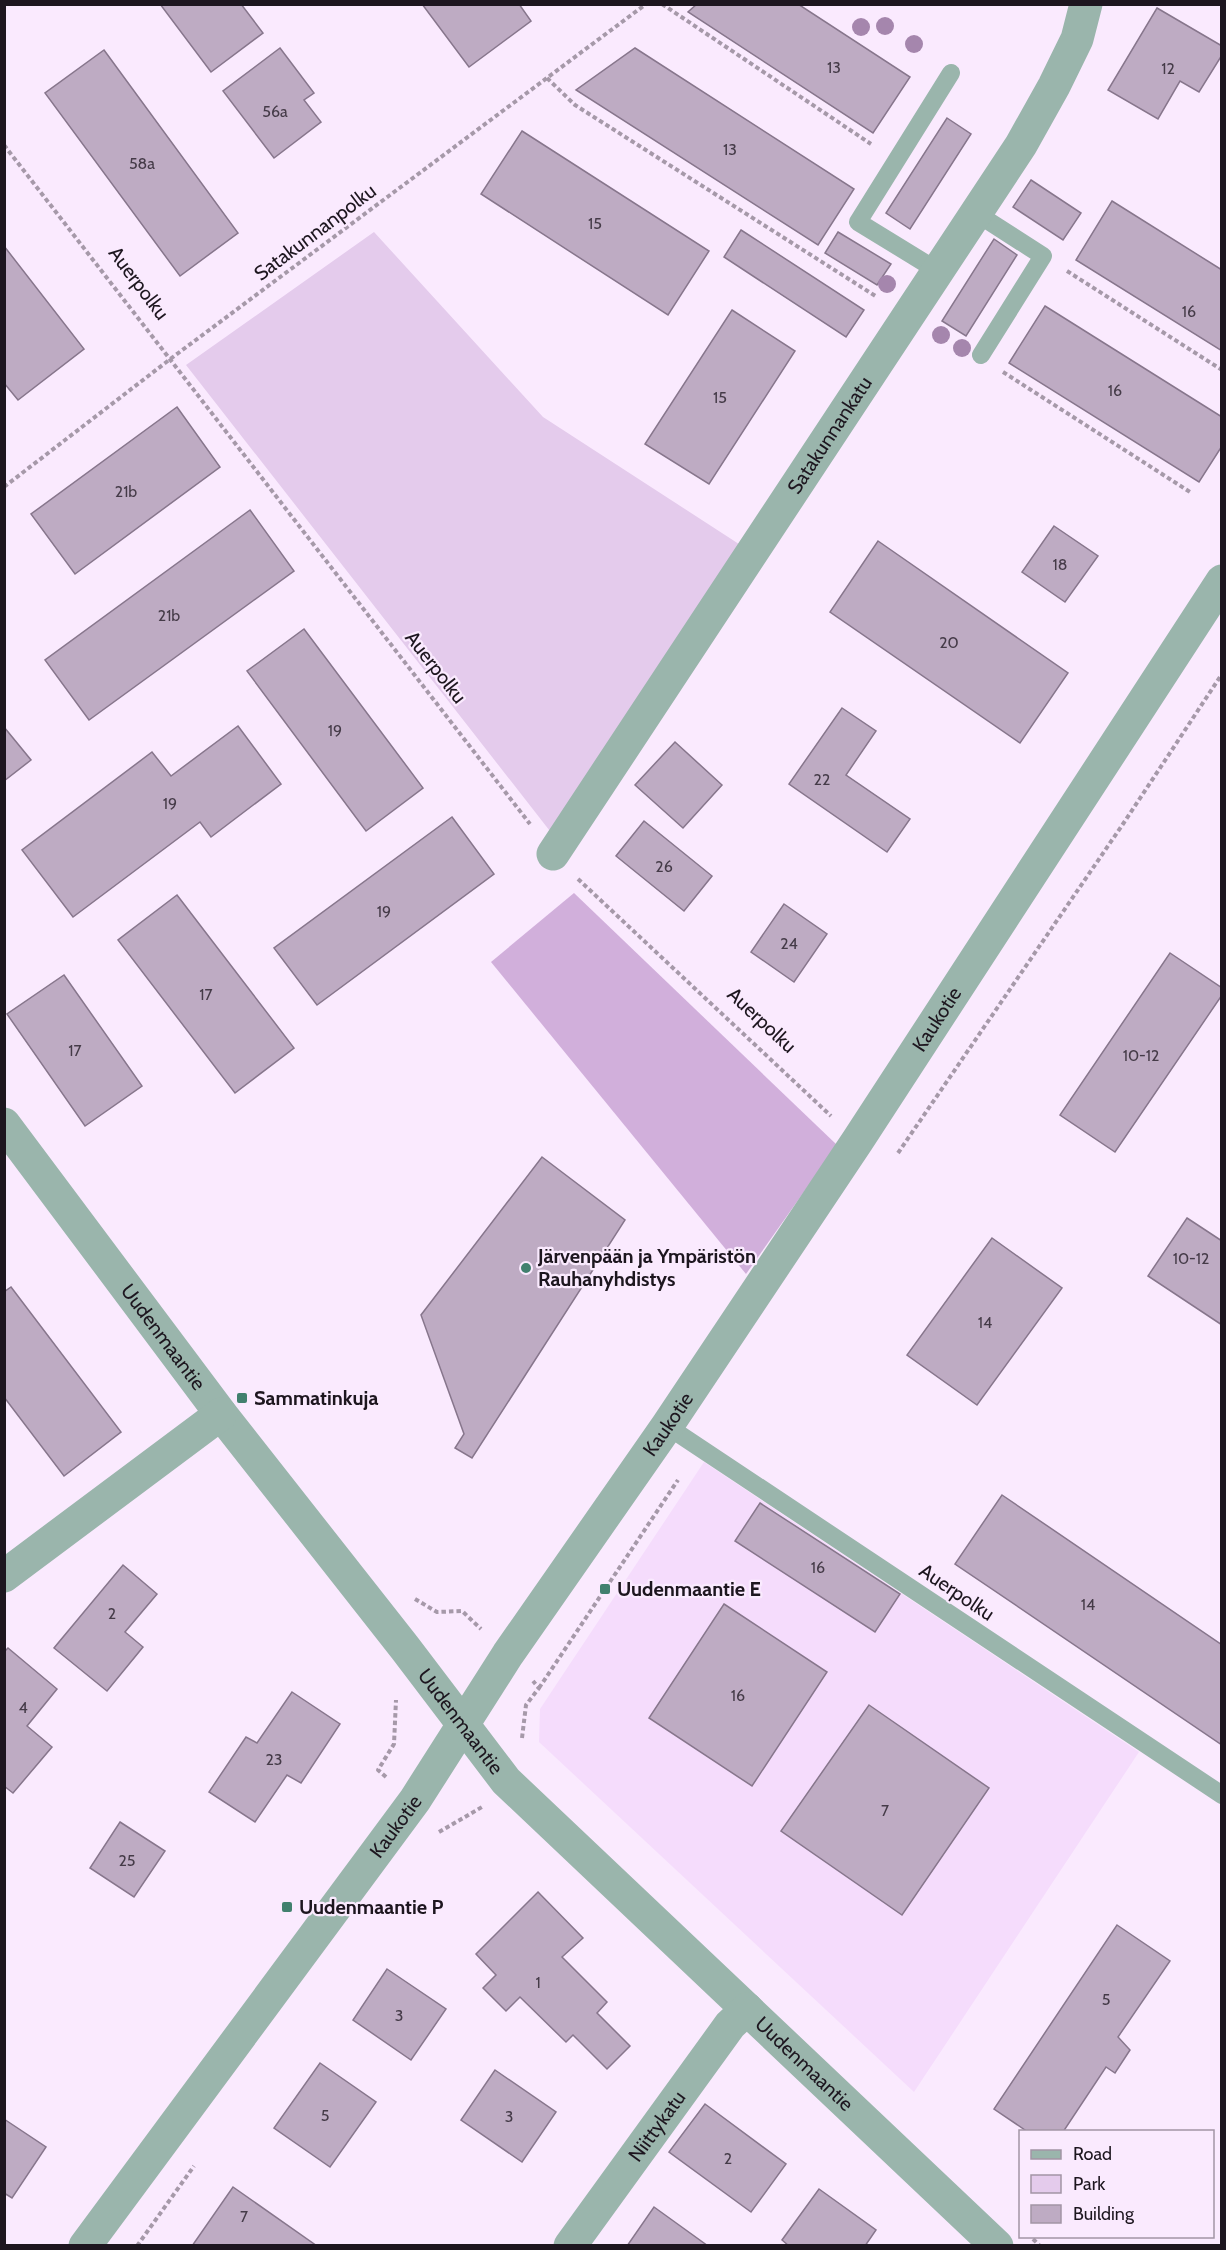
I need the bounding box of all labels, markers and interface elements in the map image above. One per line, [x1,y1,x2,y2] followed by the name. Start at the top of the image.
[827,58,841,77] house number: 13
[1161,59,1175,78] house number: 12
[262,102,288,121] house number: 56a
[723,140,737,159] house number: 13
[129,154,155,173] house number: 58a
[249,178,381,286] street label: Satakunnanpolku
[588,214,602,233] house number: 15
[104,242,174,324] street label: Auerpolku
[1182,302,1196,321] house number: 16
[782,372,877,498] street label: Satakunnankatu
[1108,381,1122,400] house number: 16
[713,388,727,407] house number: 15
[115,482,137,501] house number: 21b
[1053,555,1067,574] house number: 18
[158,606,180,625] house number: 21b
[400,626,472,708] street label: Auerpolku
[939,633,959,652] house number: 20
[328,721,342,740] house number: 19
[814,770,830,789] house number: 22
[163,794,177,813] house number: 19
[655,857,673,876] house number: 26
[377,902,391,921] house number: 19
[780,934,798,953] house number: 24
[723,982,801,1058] street label: Auerpolku
[907,982,966,1056] street label: Kaukotie
[199,985,213,1004] house number: 17
[68,1041,82,1060] house number: 17
[1123,1046,1159,1065] house number: 10-12
[537,1244,756,1291] place label: Järvenpään ja Ympäristön Rauhanyhdistys
[1173,1249,1209,1268] house number: 10-12
[519,1261,533,1275] marker: Järvenpään ja Ympäristön Rauhanyhdistys
[116,1279,211,1395] street label: Uudenmaantie
[978,1313,992,1332] house number: 14
[254,1386,378,1410] place label: Sammatinkuja
[638,1388,698,1461] street label: Kaukotie
[235,1391,249,1405] marker: Sammatinkuja
[811,1558,825,1577] house number: 16
[915,1558,999,1626] street label: Auerpolku
[617,1577,761,1601] place label: Uudenmaantie E
[598,1582,612,1596] marker: Uudenmaantie E
[1081,1595,1095,1614] house number: 14
[108,1604,116,1623] house number: 2
[413,1664,508,1779] street label: Uudenmaantie
[731,1686,745,1705] house number: 16
[18,1698,28,1717] house number: 4
[265,1750,283,1769] house number: 23
[364,1790,427,1862] street label: Kaukotie
[881,1801,889,1820] house number: 7
[118,1851,136,1870] house number: 25
[299,1895,444,1919] place label: Uudenmaantie P
[280,1900,294,1914] marker: Uudenmaantie P
[535,1973,541,1992] house number: 1
[1102,1990,1110,2009] house number: 5
[395,2006,403,2025] house number: 3
[750,2012,859,2116] street label: Uudenmaantie
[623,2086,690,2166] street label: Niittykatu
[321,2106,329,2125] house number: 5
[505,2107,513,2126] house number: 3
[1019,2130,1214,2238] legend
[1073,2143,1112,2165] text: Road
[724,2149,732,2168] house number: 2
[1073,2173,1106,2195] text: Park
[1073,2203,1135,2225] text: Building
[240,2207,248,2226] house number: 7

